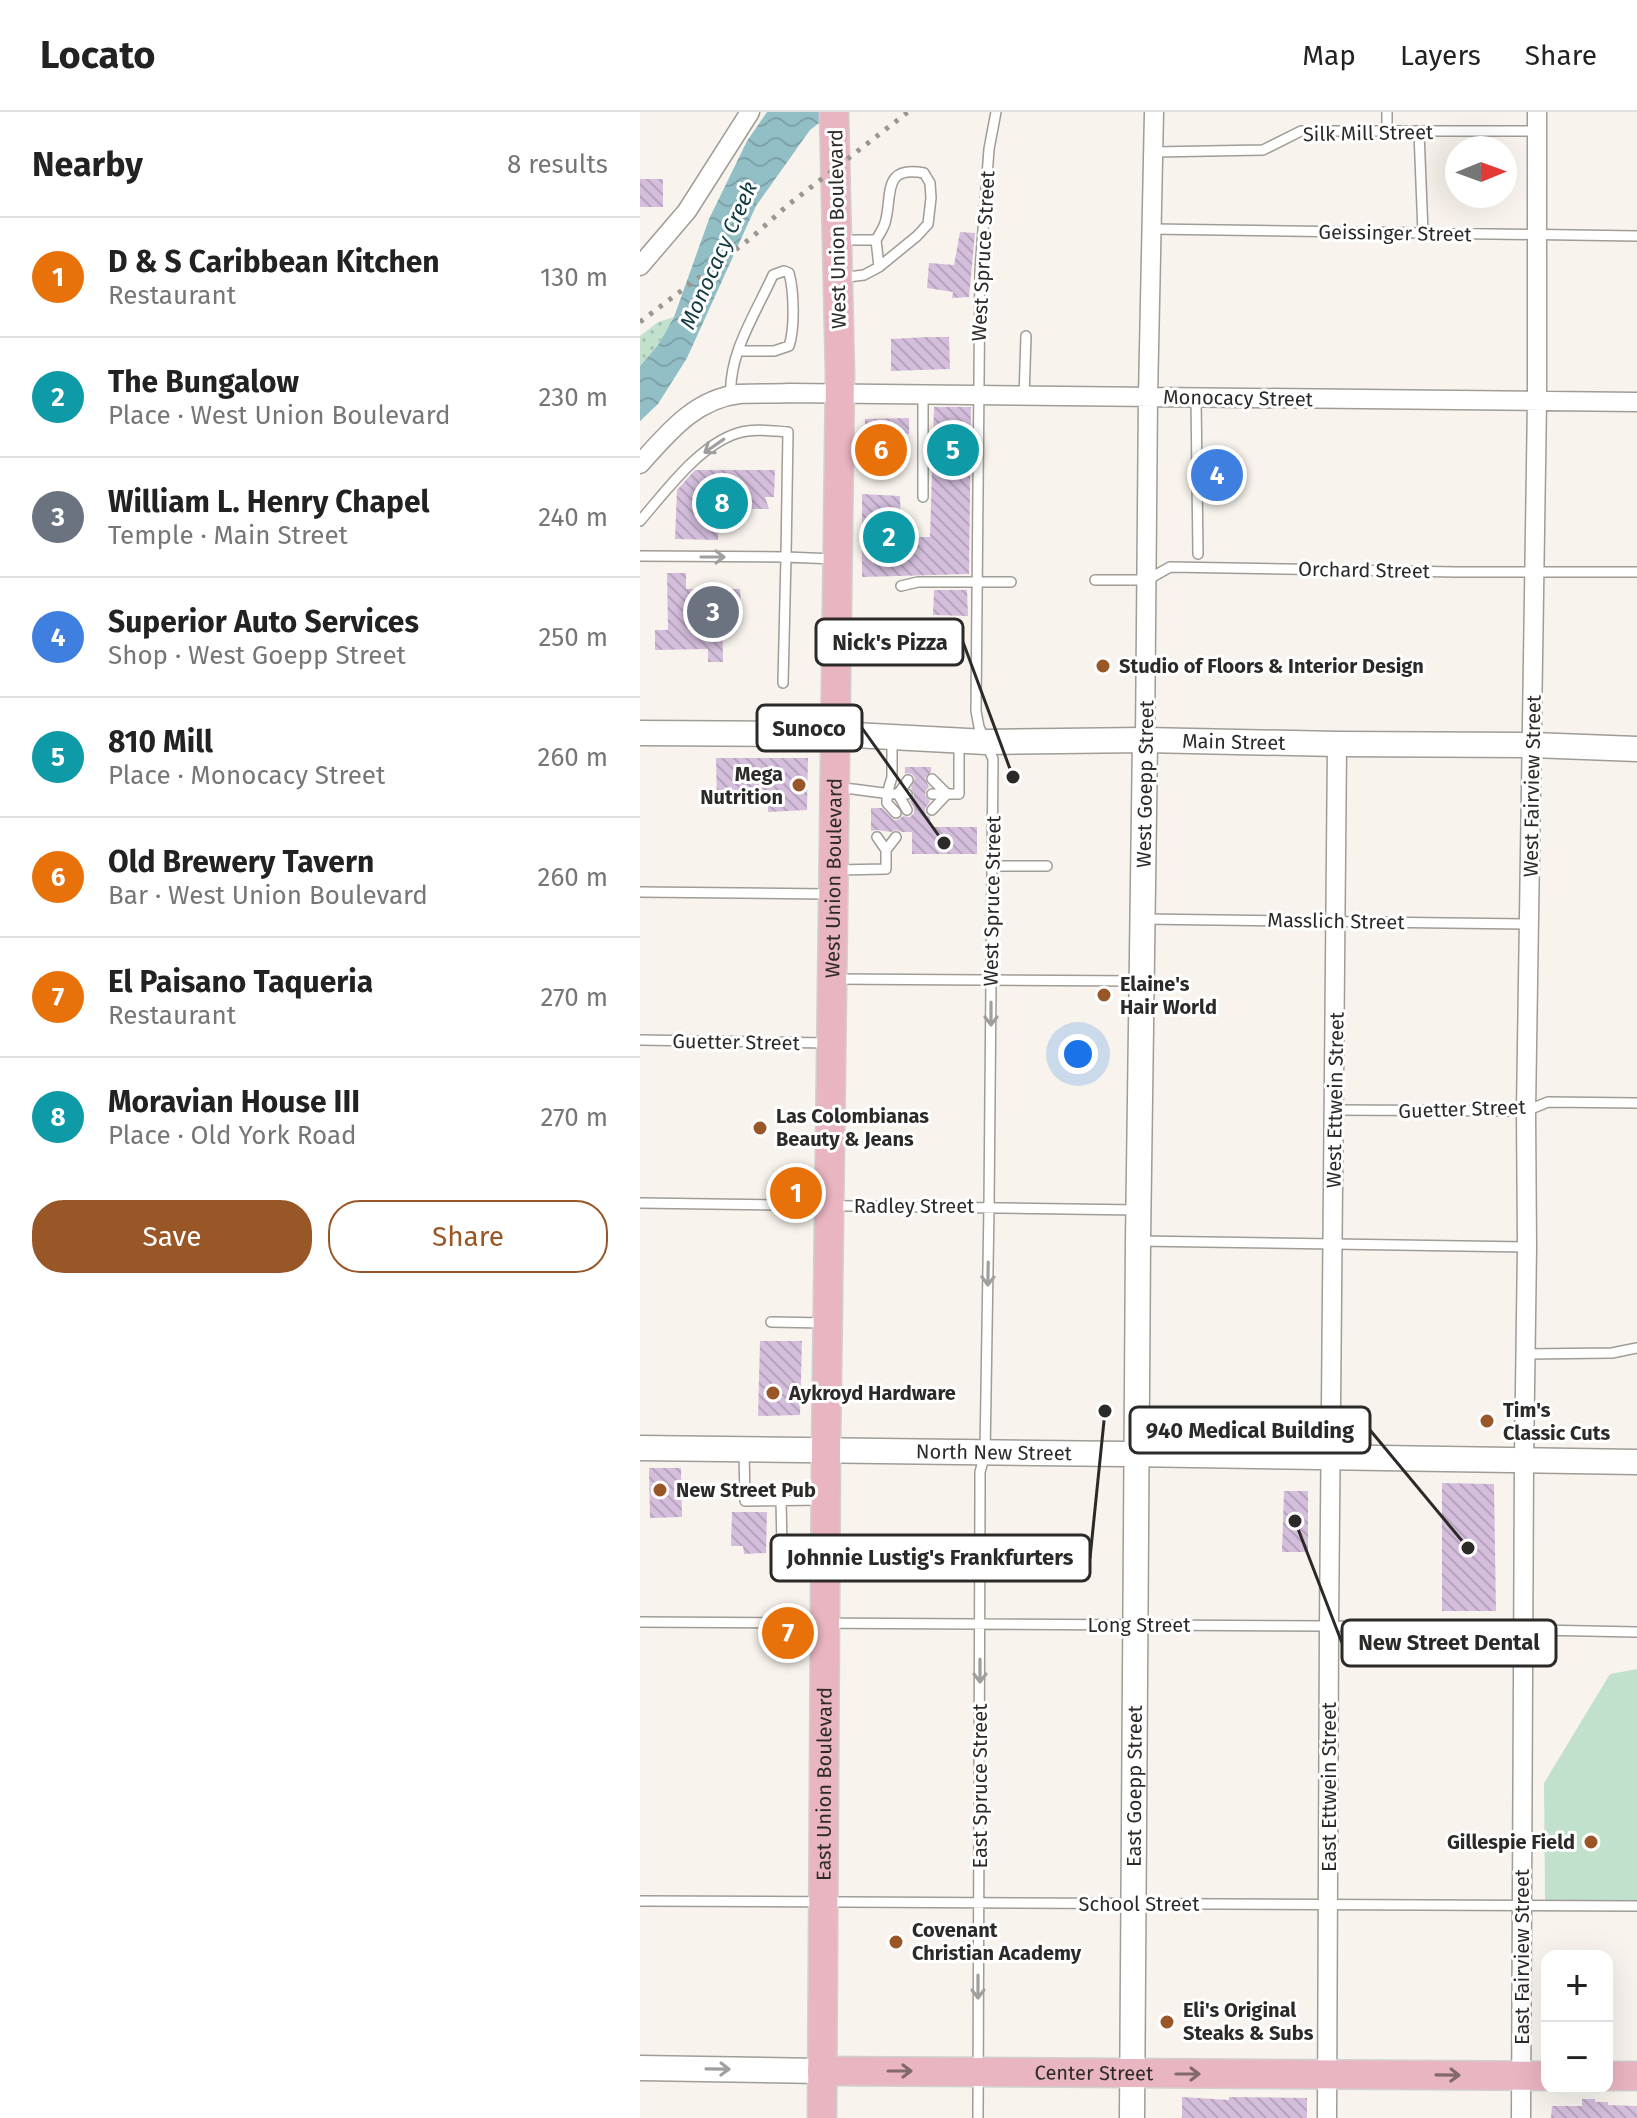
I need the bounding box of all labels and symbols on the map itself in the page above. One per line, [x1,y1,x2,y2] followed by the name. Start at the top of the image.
[1303,120,1434,146] street label: Silk Mill Street
[823,129,851,329] street label: West Union Boulevard
[1445,136,1517,208] north arrow
[967,169,999,342] street label: West Spruce Street
[674,177,763,333] water label: Monocacy Creek
[1318,220,1473,246] street label: Geissinger Street
[1163,385,1314,411] street label: Monocacy Street
[855,420,907,480] pin: 6
[927,420,979,480] pin: 5
[704,437,726,454] one-way arrow
[1191,445,1243,505] pin: 4
[696,473,748,533] pin: 8
[863,507,915,567] pin: 2
[699,549,726,565] one-way arrow
[1298,557,1431,583] street label: Orchard Street
[687,582,739,642] pin: 3
[816,619,963,665] callout: Nick's Pizza
[832,629,948,656] text: Nick's Pizza
[1119,654,1424,678] place label: Studio of Floors & Interior Design
[1094,657,1112,675] marker: Studio of Floors & Interior Design
[1518,694,1546,877] street label: West Fairview Street
[1132,699,1158,868] street label: West Goepp Street
[757,705,862,751] callout: Sunoco
[772,715,846,742] text: Sunoco
[1182,729,1286,755] street label: Main Street
[700,762,783,809] place label: Mega Nutrition
[790,776,808,794] marker: Mega Nutrition
[820,778,847,978] street label: West Union Boulevard
[979,815,1006,987] street label: West Spruce Street
[1267,908,1406,934] street label: Masslich Street
[1120,972,1217,1019] place label: Elaine's Hair World
[1095,986,1113,1004] marker: Elaine's Hair World
[983,1000,999,1027] one-way arrow
[1321,1011,1349,1188] street label: West Ettwein Street
[672,1029,801,1055] street label: Guetter Street
[1058,1034,1098,1074] your location
[1398,1095,1527,1123] street label: Guetter Street
[776,1104,929,1151] place label: Las Colombianas Beauty & Jeans
[751,1119,769,1137] marker: Las Colombianas Beauty & Jeans
[770,1163,822,1223] pin: 1
[854,1194,975,1218] street label: Radley Street
[980,1260,996,1287] one-way arrow
[788,1381,956,1405] place label: Aykroyd Hardware
[764,1384,782,1402] marker: Aykroyd Hardware
[1503,1398,1610,1445] place label: Tim's Classic Cuts
[1130,1407,1370,1453] callout: 940 Medical Building
[1478,1412,1496,1430] marker: Tim's Classic Cuts
[1146,1417,1355,1444] text: 940 Medical Building
[916,1439,1073,1465] street label: North New Street
[676,1478,816,1502] place label: New Street Pub
[651,1481,669,1499] marker: New Street Pub
[771,1535,1090,1581] callout: Johnnie Lustig's Frankfurters
[786,1544,1074,1571] text: Johnnie Lustig's Frankfurters
[762,1603,814,1663] pin: 7
[1088,1613,1191,1637] street label: Long Street
[1342,1620,1556,1666] callout: New Street Dental
[1358,1629,1540,1656] text: New Street Dental
[972,1657,988,1684] one-way arrow
[811,1687,837,1881] street label: East Union Boulevard
[1317,1701,1341,1872] street label: East Ettwein Street
[968,1703,992,1868] street label: East Spruce Street
[1122,1704,1147,1867] street label: East Goepp Street
[1447,1830,1575,1854] place label: Gillespie Field
[1582,1833,1600,1851] marker: Gillespie Field
[1510,1868,1534,2045] street label: East Fairview Street
[1079,1892,1200,1916] street label: School Street
[912,1918,1082,1965] place label: Covenant Christian Academy
[887,1933,905,1951] marker: Covenant Christian Academy
[971,1973,986,2000] one-way arrow
[1183,1998,1314,2045] place label: Eli's Original Steaks & Subs
[1158,2013,1176,2031] marker: Eli's Original Steaks & Subs
[1035,2060,1154,2085] street label: Center Street
[704,2061,731,2077] one-way arrow
[886,2063,913,2079] one-way arrow
[1174,2066,1201,2082] one-way arrow
[1434,2067,1461,2083] one-way arrow

